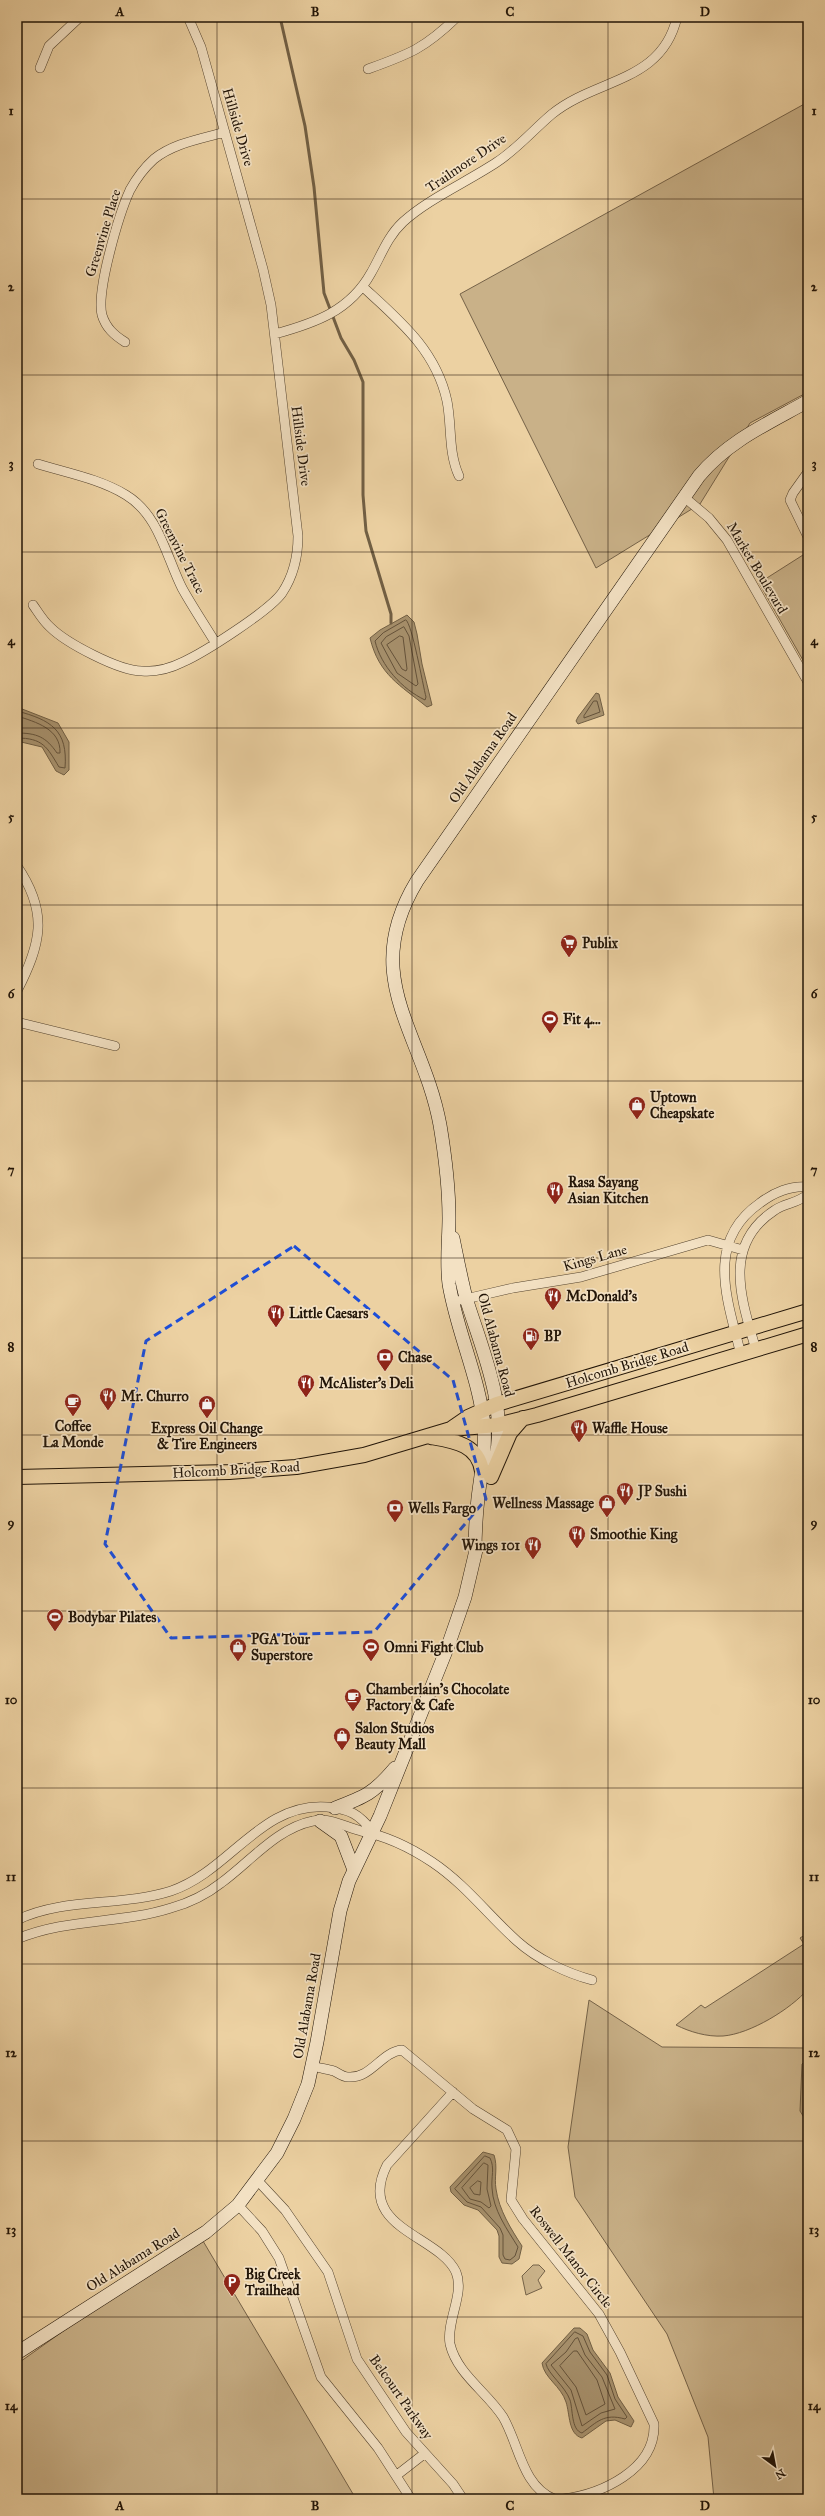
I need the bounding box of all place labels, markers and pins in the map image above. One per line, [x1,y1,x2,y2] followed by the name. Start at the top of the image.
[559,933,579,958] supermarket icon: Publix
[582,935,619,952] place label: Publix
[540,1009,560,1034] sports icon: Fit 4...
[563,1011,601,1029] place label: Fit 4...
[650,1089,714,1123] place label: Uptown Cheapskate
[627,1095,647,1120] shop icon: Uptown Cheapskate
[567,1174,649,1207] place label: Rasa Sayang Asian Kitchen
[545,1180,565,1205] restaurant icon: Rasa Sayang Asian Kitchen
[543,1286,563,1311] restaurant icon: McDonald's
[566,1288,637,1305] place label: McDonald's
[266,1303,286,1328] restaurant icon: Little Caesars
[289,1305,368,1322] place label: Little Caesars
[521,1326,541,1351] fuel station icon: BP
[544,1328,561,1345] place label: BP
[375,1347,395,1372] bank icon: Chase
[398,1349,432,1366] place label: Chase
[296,1373,316,1398] restaurant icon: McAlister's Deli
[319,1375,414,1392] place label: McAlister's Deli
[98,1386,118,1411] restaurant icon: Mr. Churro
[121,1388,189,1405] place label: Mr. Churro
[63,1392,83,1417] cafe icon: Coffee La Monde
[197,1394,217,1419] shop icon: Express Oil Change & Tire Engineers
[42,1418,104,1451] place label: Coffee La Monde
[569,1418,589,1443] restaurant icon: Waffle House
[151,1420,263,1454] place label: Express Oil Change & Tire Engineers
[592,1420,668,1437] place label: Waffle House
[615,1481,635,1506] restaurant icon: JP Sushi
[636,1483,687,1501] place label: JP Sushi
[597,1493,617,1518] shop icon: Wellness Massage
[492,1495,594,1513] place label: Wellness Massage
[385,1498,405,1523] bank icon: Wells Fargo
[408,1500,476,1518] place label: Wells Fargo
[567,1524,587,1549] restaurant icon: Smoothie King
[590,1526,678,1544] place label: Smoothie King
[523,1535,543,1560] restaurant icon: Wings 101
[462,1537,520,1555] place label: Wings 101
[45,1607,65,1632] sports icon: Bodybar Pilates
[68,1609,156,1627] place label: Bodybar Pilates
[251,1631,313,1665] place label: PGA Tour Superstore
[228,1637,248,1662] shop icon: PGA Tour Superstore
[361,1637,381,1662] sports icon: Omni Fight Club
[384,1639,484,1657] place label: Omni Fight Club
[366,1681,509,1715] place label: Chamberlain's Chocolate Factory & Cafe
[343,1687,363,1712] cafe icon: Chamberlain's Chocolate Factory & Cafe
[355,1720,434,1754] place label: Salon Studios Beauty Mall
[332,1726,352,1751] shop icon: Salon Studios Beauty Mall
[244,2266,301,2299] place label: Big Creek Trailhead
[222,2272,242,2297] parking icon: Big Creek Trailhead

